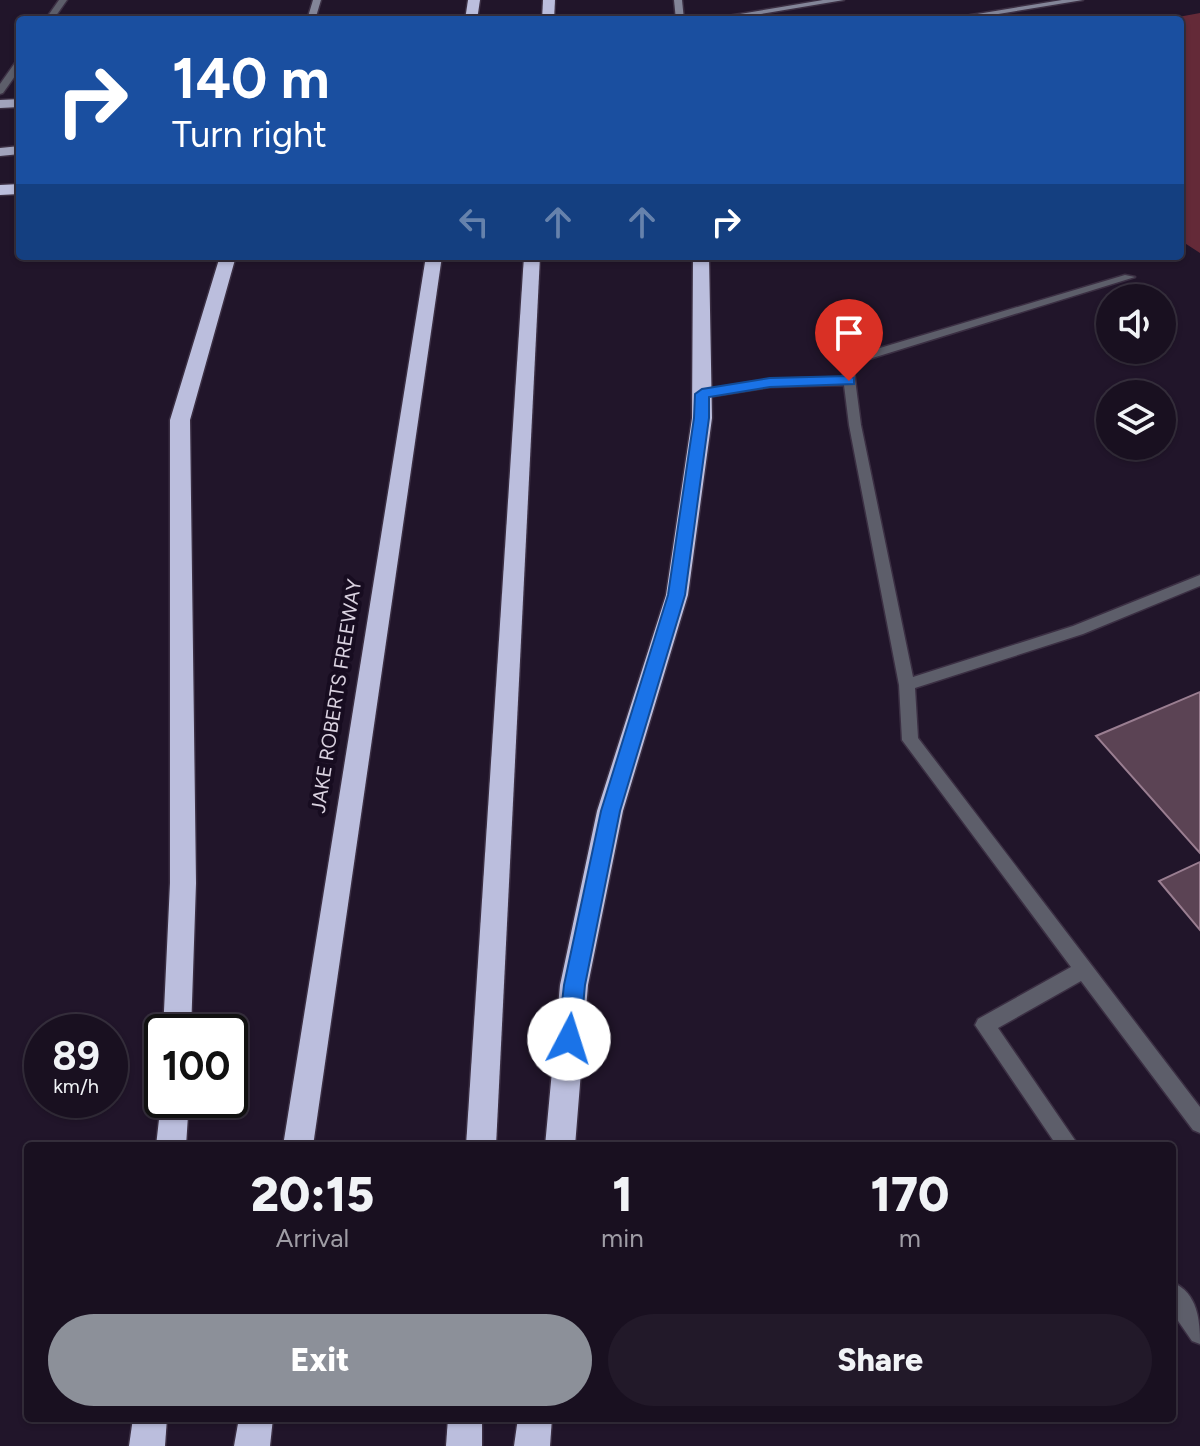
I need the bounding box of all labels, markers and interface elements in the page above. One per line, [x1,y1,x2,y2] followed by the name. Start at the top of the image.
[172,45,330,112] text: 140 m
[40,48,144,152] icon: right
[172,113,327,156] text: Turn right
[452,200,496,244] icon: left
[536,200,580,244] icon: ahead
[620,200,664,244] icon: ahead
[704,200,748,244] icon: right
[1096,284,1176,460] map controls
[1096,284,1176,364] button: sound
[815,299,883,381] pin
[827,311,871,355] icon: arrive
[1096,380,1176,460] button: layers
[306,577,366,815] street label: JAKE ROBERTS FREEWAY
[527,997,611,1081] position arrow
[144,1014,248,1118] speed limit sign: 100
[52,1032,100,1080] text: 89
[53,1074,99,1098] text: km/h
[251,1165,374,1223] text: 20:15
[612,1165,633,1223] text: 1
[870,1165,949,1223] text: 170
[276,1222,349,1254] text: Arrival
[601,1222,644,1254] text: min
[899,1222,921,1254] text: m
[48,1314,592,1406] button: Exit
[608,1314,1152,1406] button: Share

